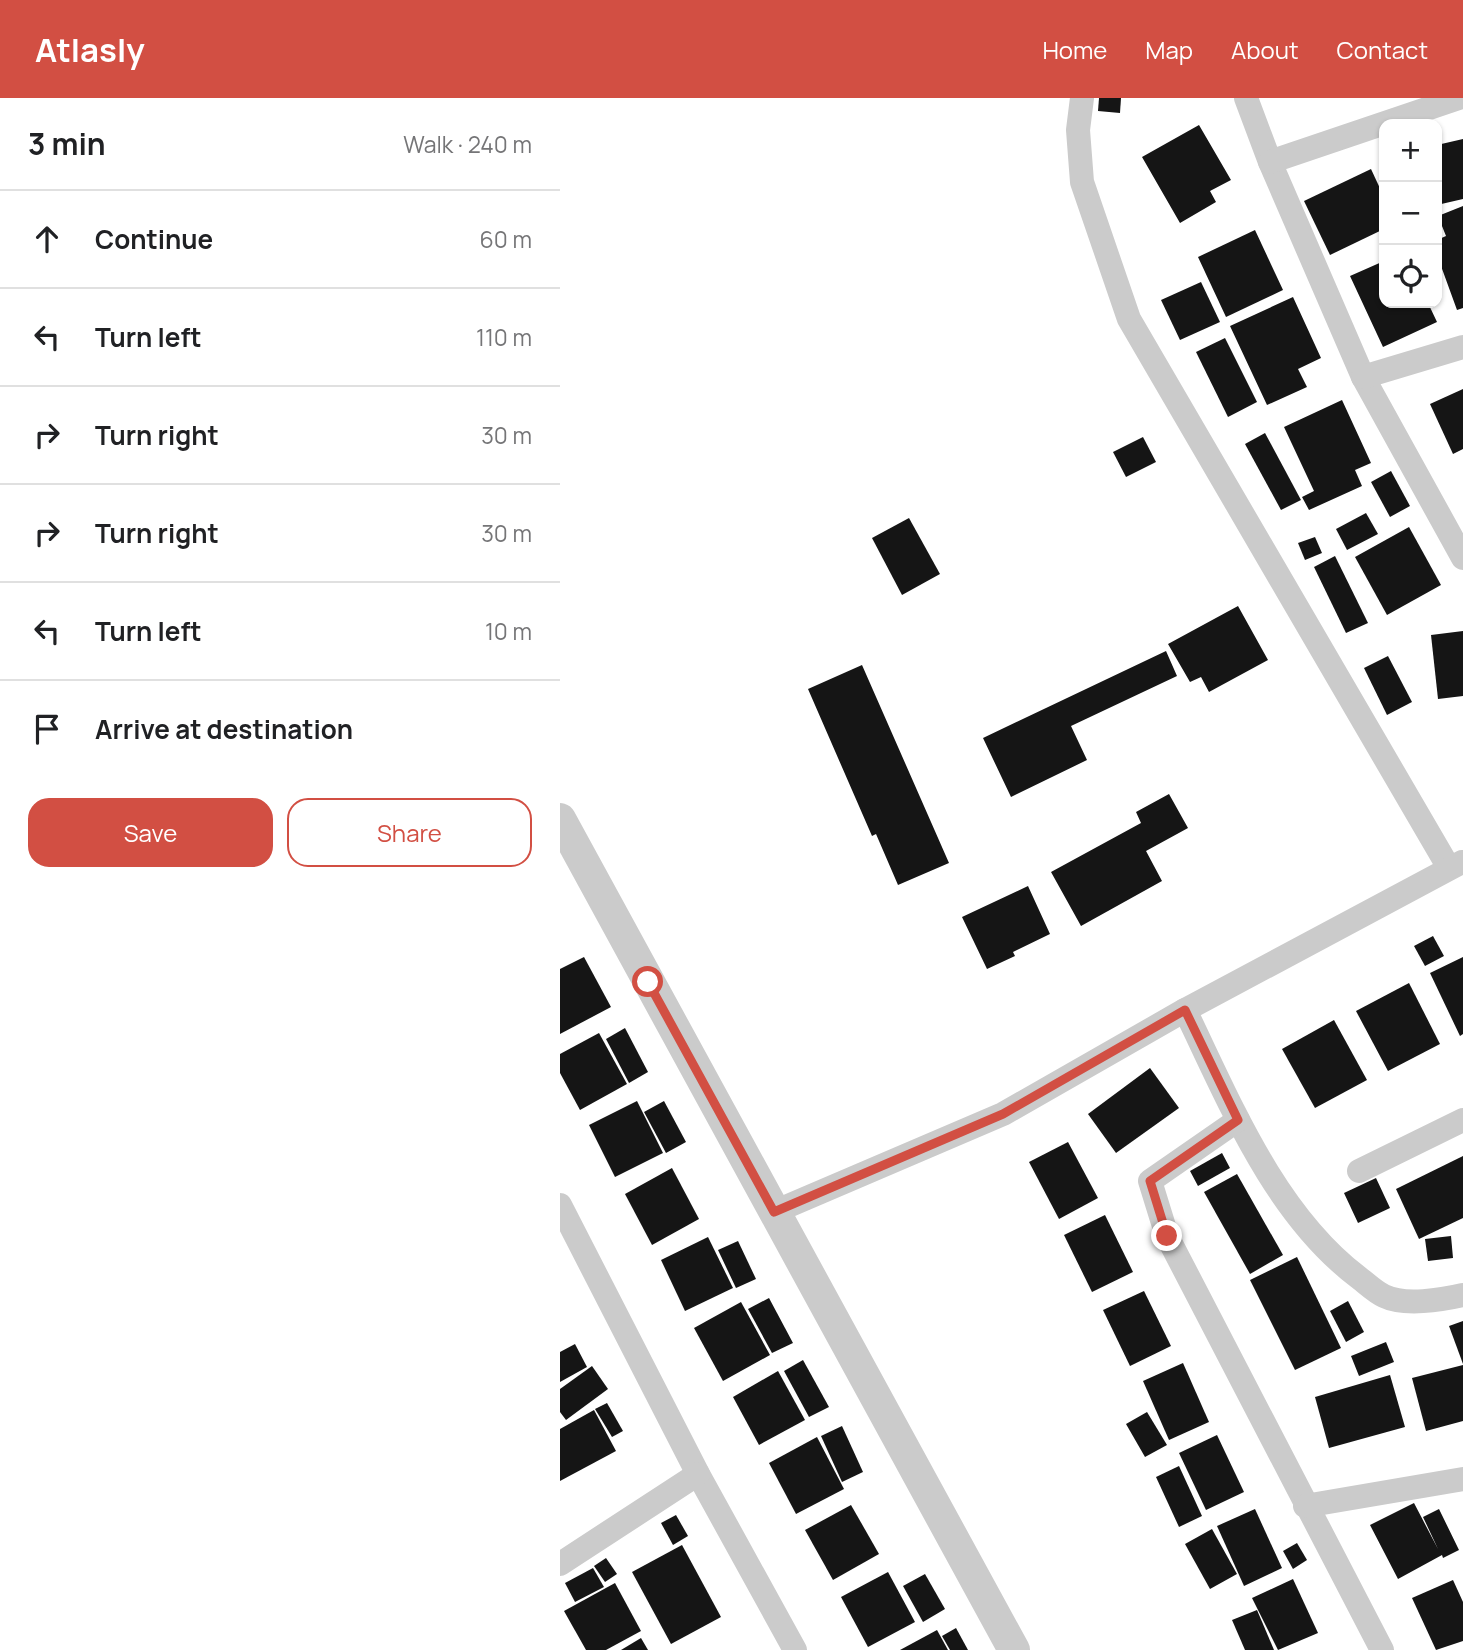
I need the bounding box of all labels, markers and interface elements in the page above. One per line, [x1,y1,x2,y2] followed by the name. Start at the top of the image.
[35,27,145,72] text: Atlasly
[1042,33,1107,66] text: Home
[1145,33,1193,66] text: Map
[1231,33,1299,66] text: About
[1337,33,1428,66] text: Contact
[1379,119,1442,308] map controls
[1379,119,1442,182] button: +
[28,123,106,164] text: 3 min
[403,128,532,160] text: Walk · 240 m
[1379,182,1442,245] button: −
[28,220,66,258] icon: ahead
[95,221,213,257] text: Continue
[480,223,532,255] text: 60 m
[1379,245,1442,308] button: locate
[28,318,66,356] icon: left
[95,319,202,355] text: Turn left
[476,321,532,353] text: 110 m
[28,416,66,454] icon: right
[95,417,219,453] text: Turn right
[481,419,532,451] text: 30 m
[28,514,66,552] icon: right
[95,515,219,551] text: Turn right
[481,517,532,549] text: 30 m
[28,612,66,650] icon: left
[95,613,202,649] text: Turn left
[485,615,532,647] text: 10 m
[28,710,66,748] icon: arrive
[95,711,353,747] text: Arrive at destination
[28,798,273,867] button: Save
[287,798,532,867] button: Share
[632,966,663,997] route start
[1151,1220,1182,1251] route end

